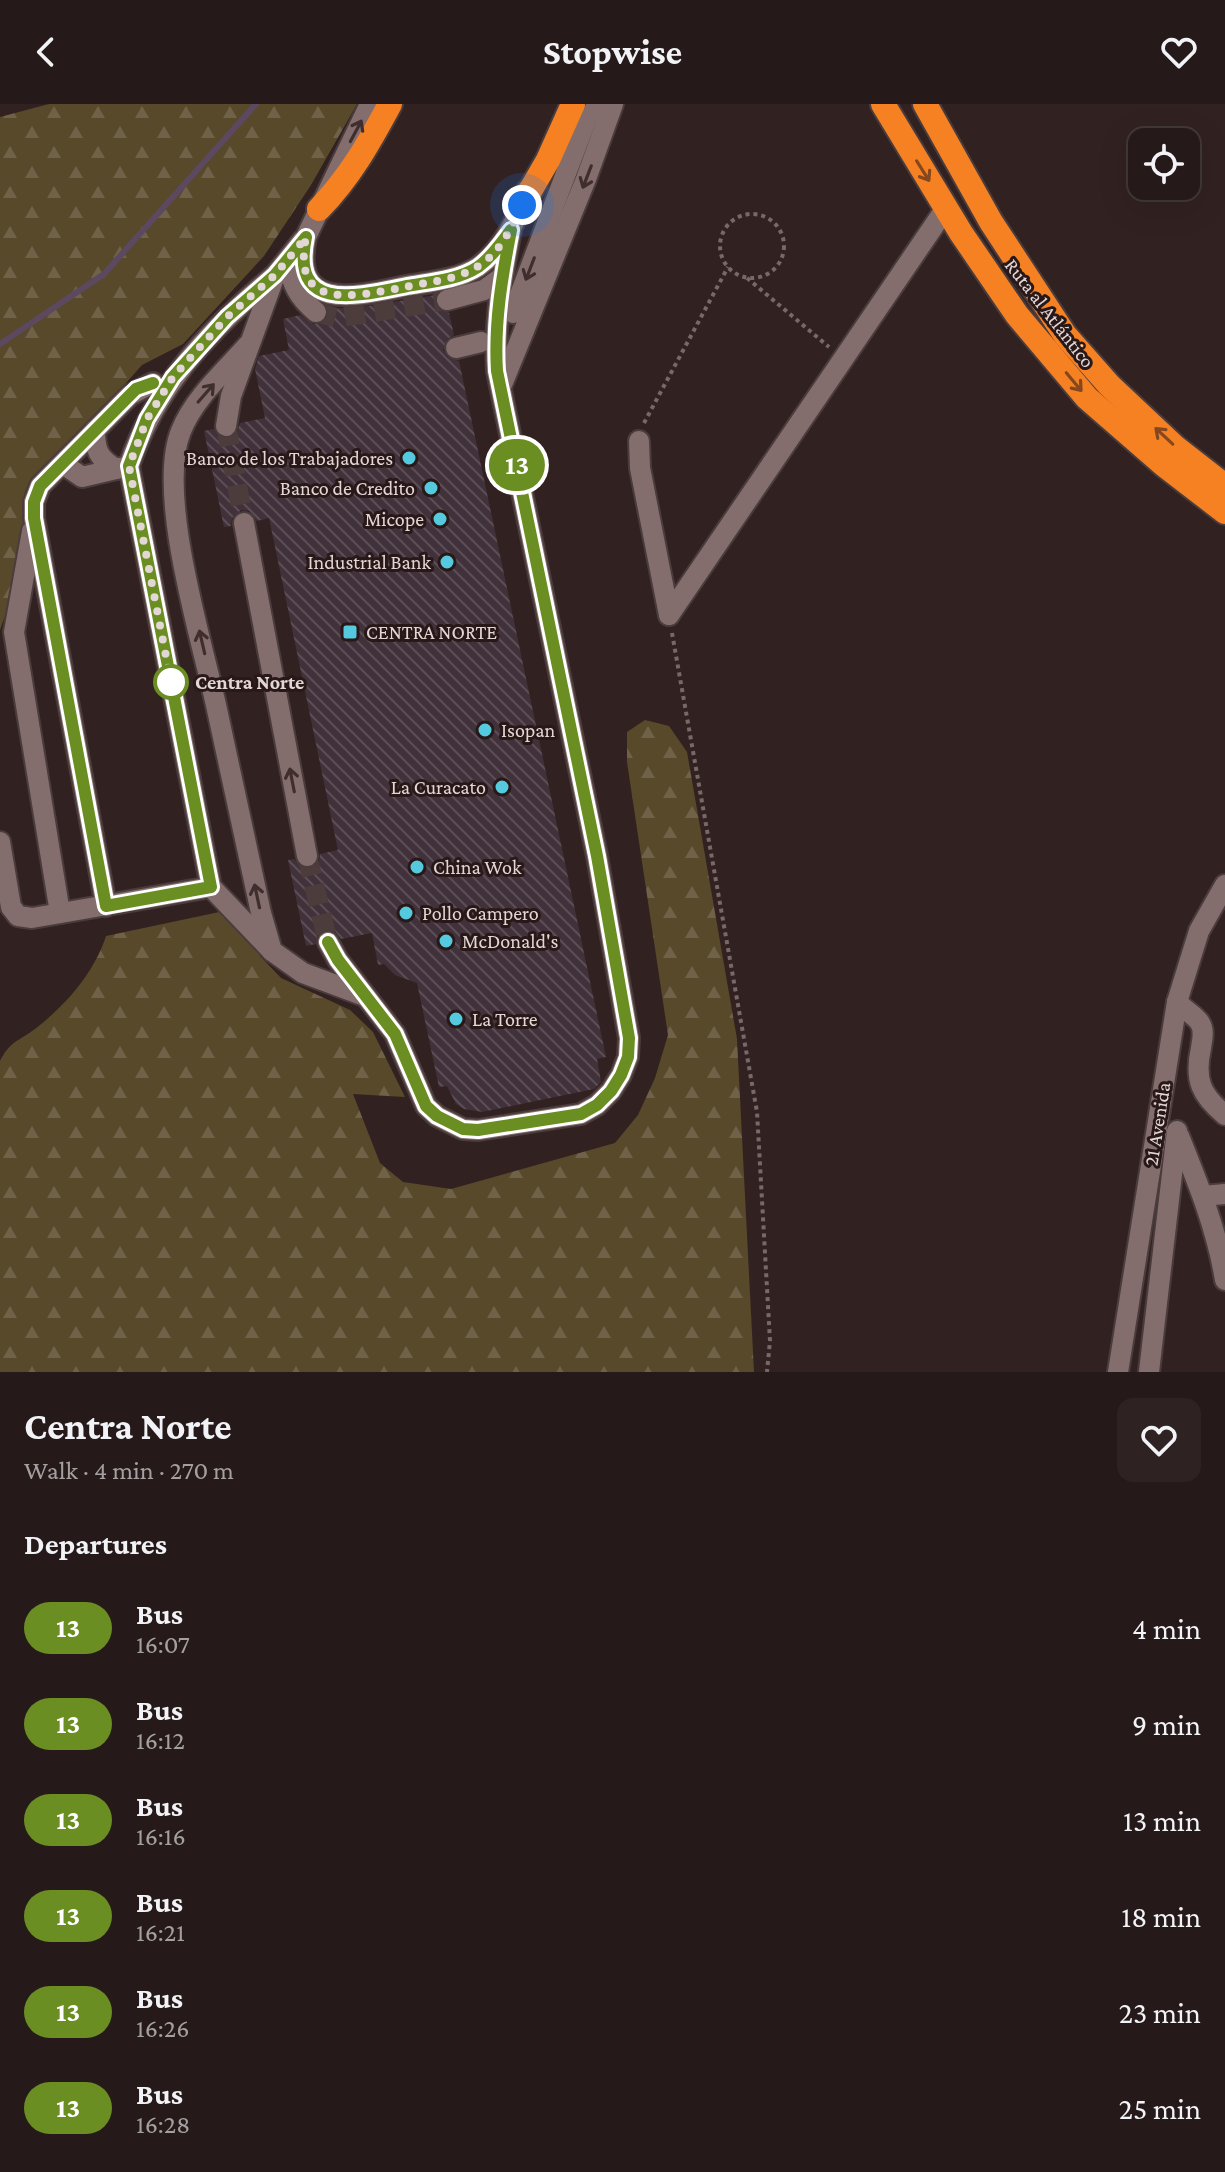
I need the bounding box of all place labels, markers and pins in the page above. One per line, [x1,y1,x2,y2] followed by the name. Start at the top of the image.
[186,447,393,470] place label: Banco de los Trabajadores
[400,449,418,467] marker: Banco de los Trabajadores
[280,477,415,499] place label: Banco de Credito
[422,479,440,497] marker: Banco de Credito
[365,508,424,531] place label: Micope
[431,510,449,528] marker: Micope
[308,551,431,573] place label: Industrial Bank
[438,553,456,571] marker: Industrial Bank
[366,621,497,643] place label: CENTRA NORTE
[341,623,359,641] marker: CENTRA NORTE
[154,665,188,699] marker: Centra Norte
[195,671,304,693] place label: Centra Norte
[501,719,556,742] place label: Isopan
[476,721,494,739] marker: Isopan
[391,776,486,798] place label: La Curacato
[493,778,511,796] marker: La Curacato
[433,856,522,878] place label: China Wok
[408,858,426,876] marker: China Wok
[422,902,539,925] place label: Pollo Campero
[397,904,415,922] marker: Pollo Campero
[462,930,558,952] place label: McDonald's
[437,932,455,950] marker: McDonald's
[472,1008,538,1030] place label: La Torre
[447,1010,465,1028] marker: La Torre

